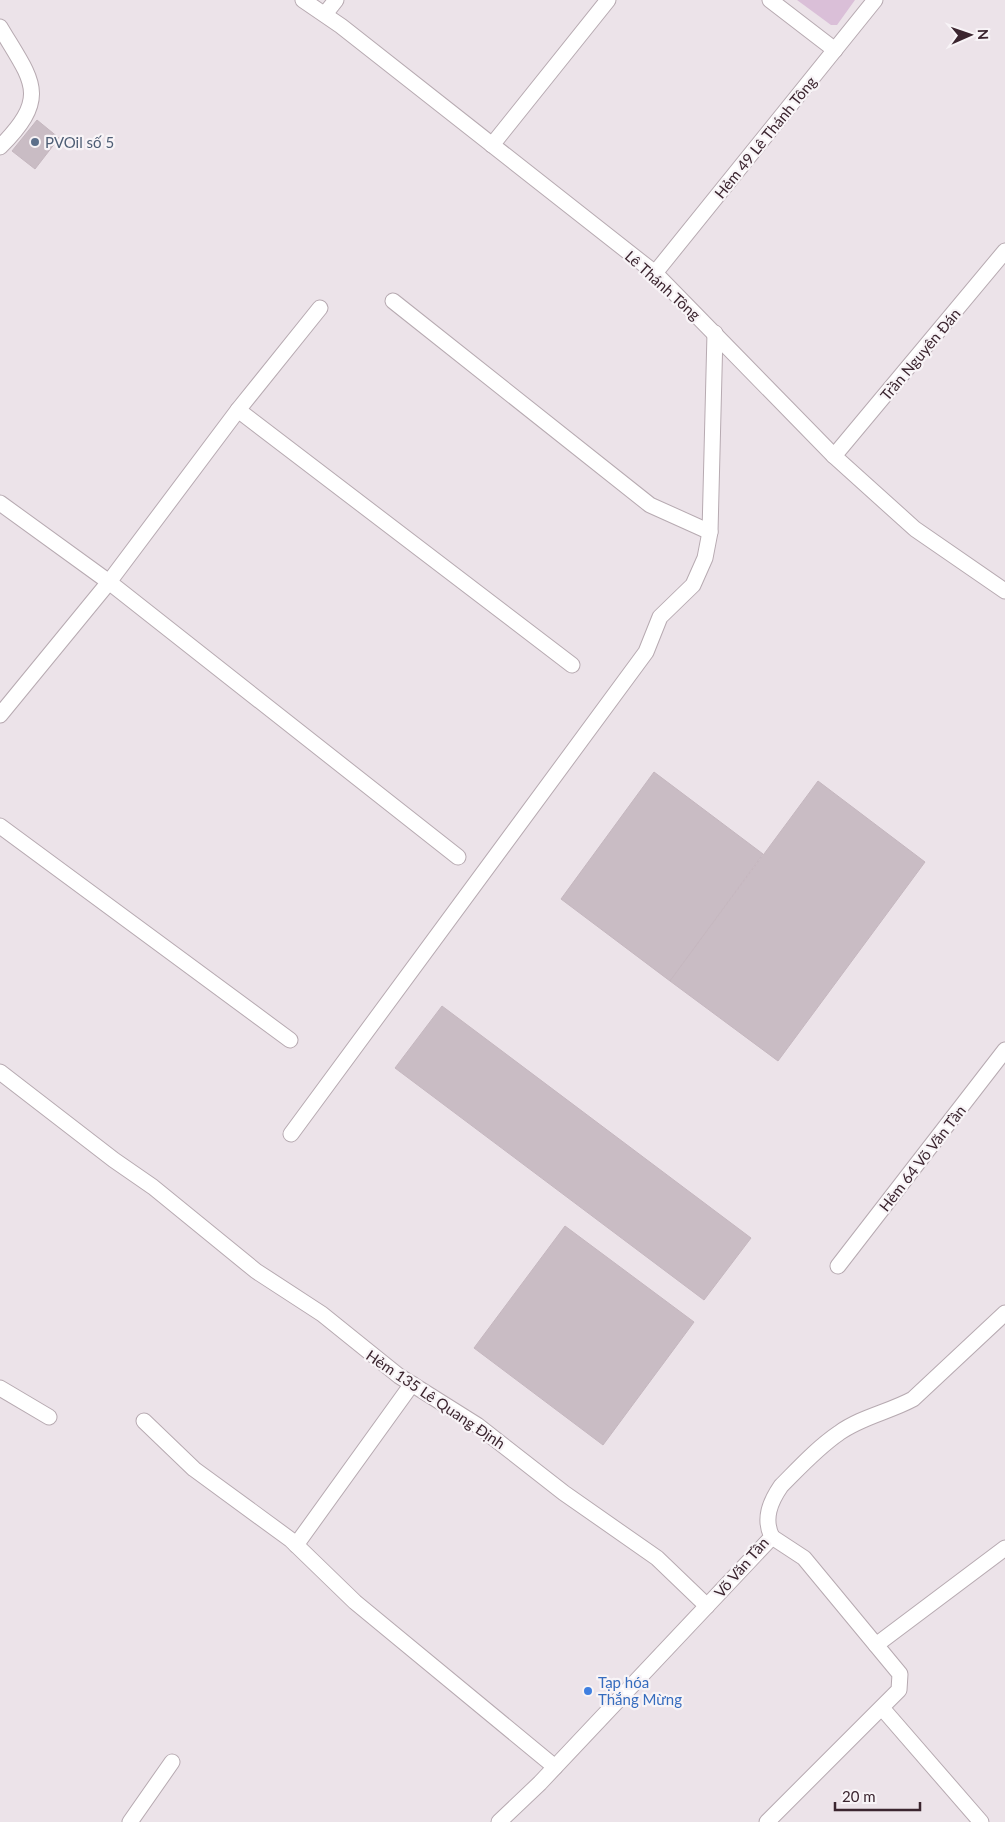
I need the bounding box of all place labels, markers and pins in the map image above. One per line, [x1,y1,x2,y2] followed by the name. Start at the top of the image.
[45,133,114,151] place label: PVOil số 5
[29,136,41,148] marker: PVOil số 5
[598,1673,682,1708] place label: Tạp hóa Thắng Mừng
[582,1685,594,1697] marker: Tạp hóa Thắng Mừng

